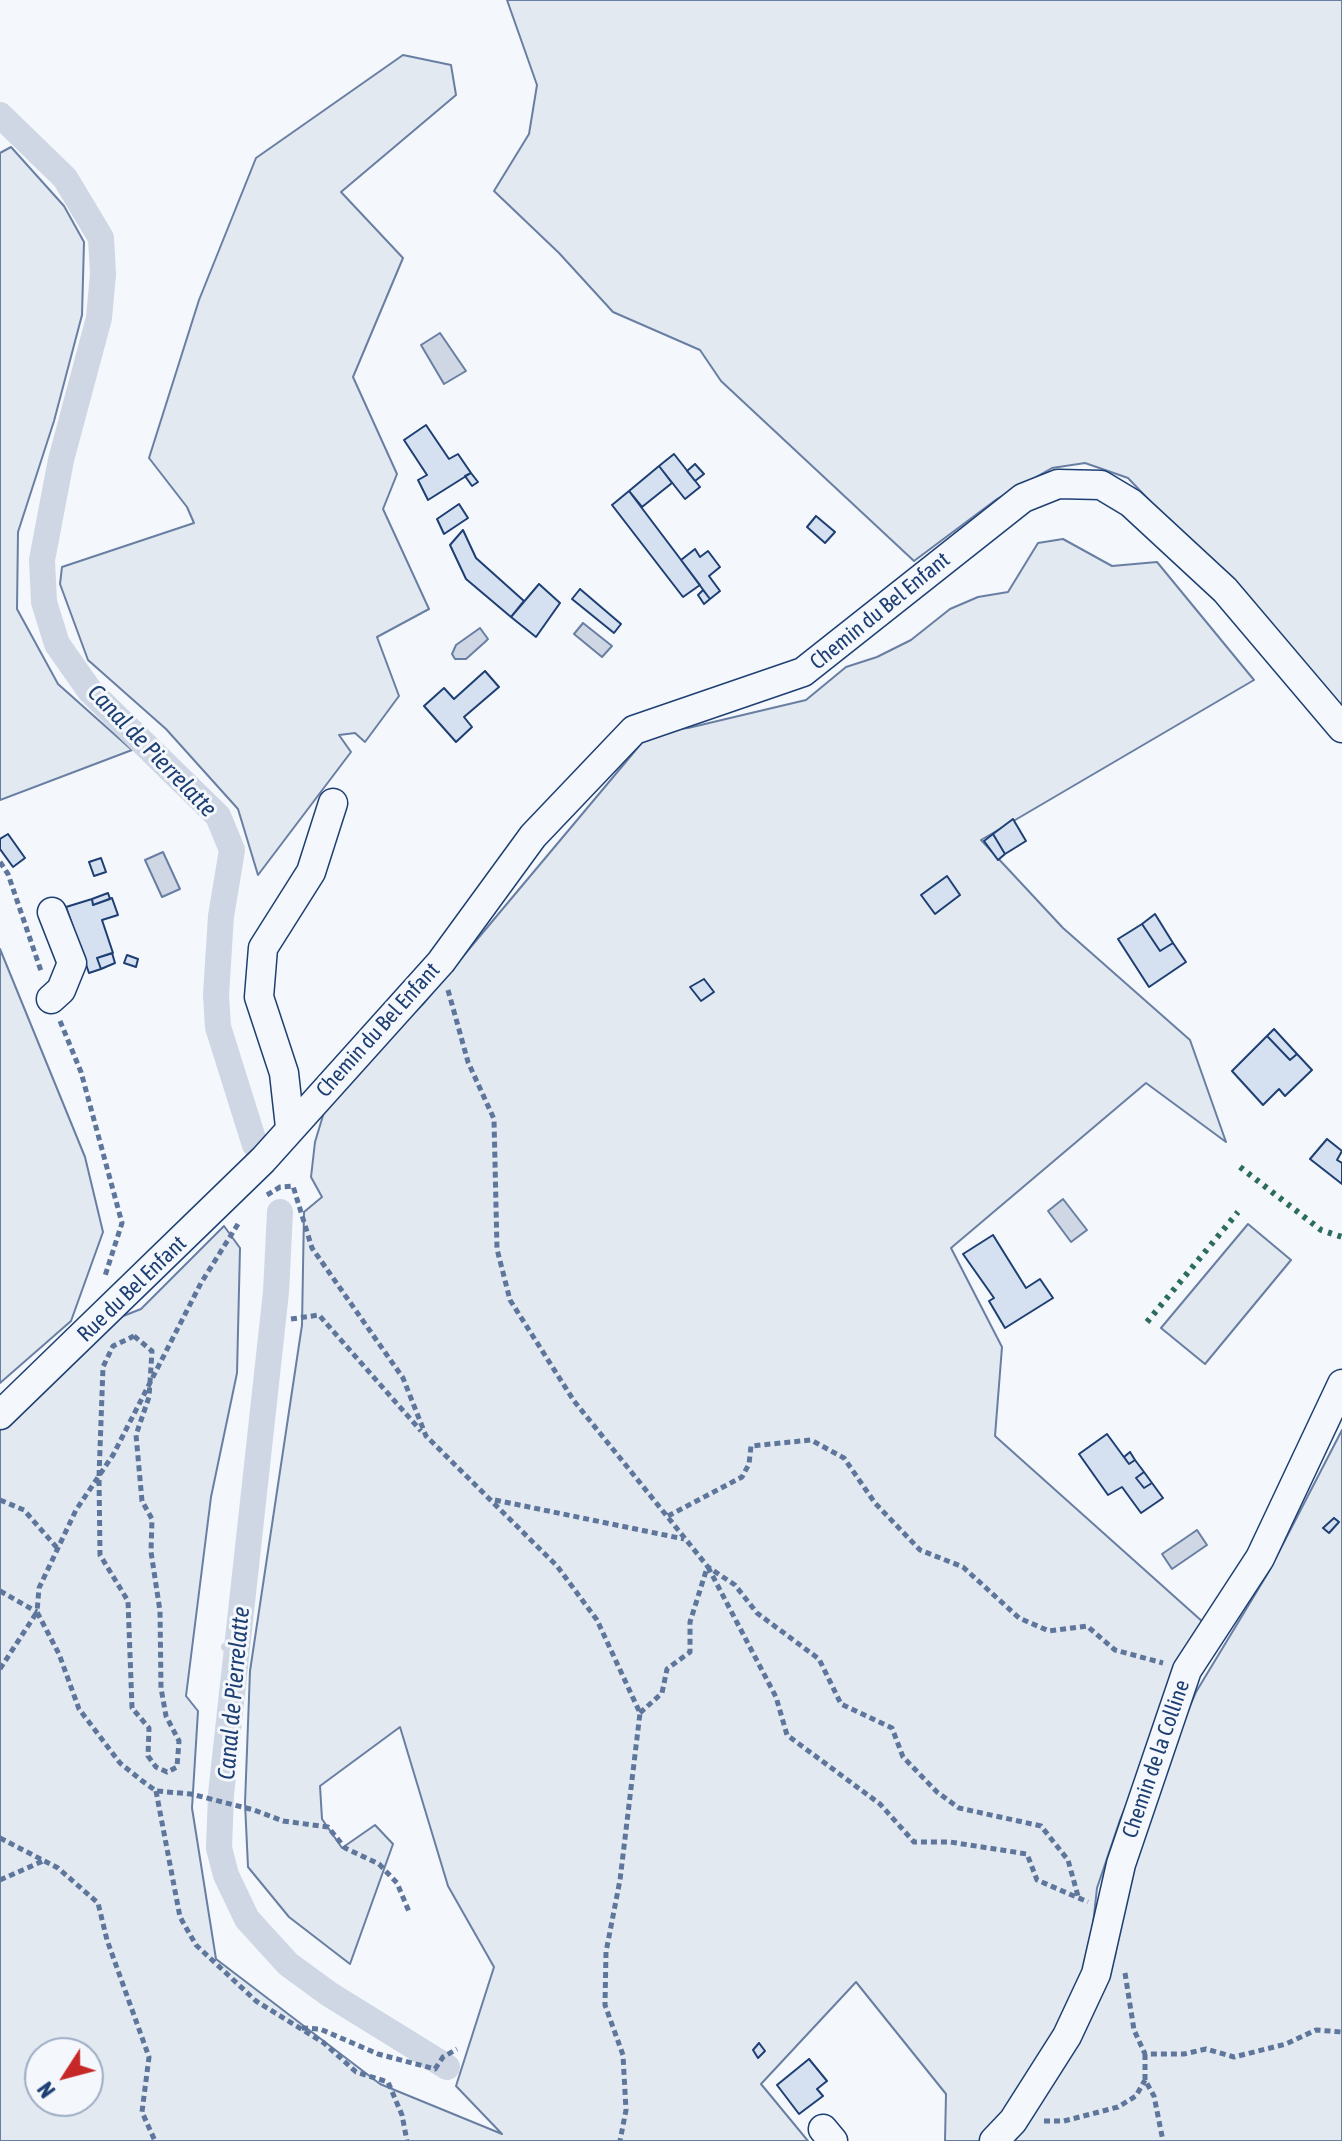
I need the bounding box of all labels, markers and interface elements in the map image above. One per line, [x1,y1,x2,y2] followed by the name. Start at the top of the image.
[805,547,955,675] street label: Chemin du Bel Enfant
[81,679,223,823] water label: Canal de Pierrelatte
[311,957,445,1103] street label: Chemin du Bel Enfant
[72,1230,192,1348] street label: Rue du Bel Enfant
[212,1605,256,1781] water label: Canal de Pierrelatte
[1117,1677,1195,1841] street label: Chemin de la Colline
[24,2037,104,2117] north arrow
[32,2077,61,2103] text: N

